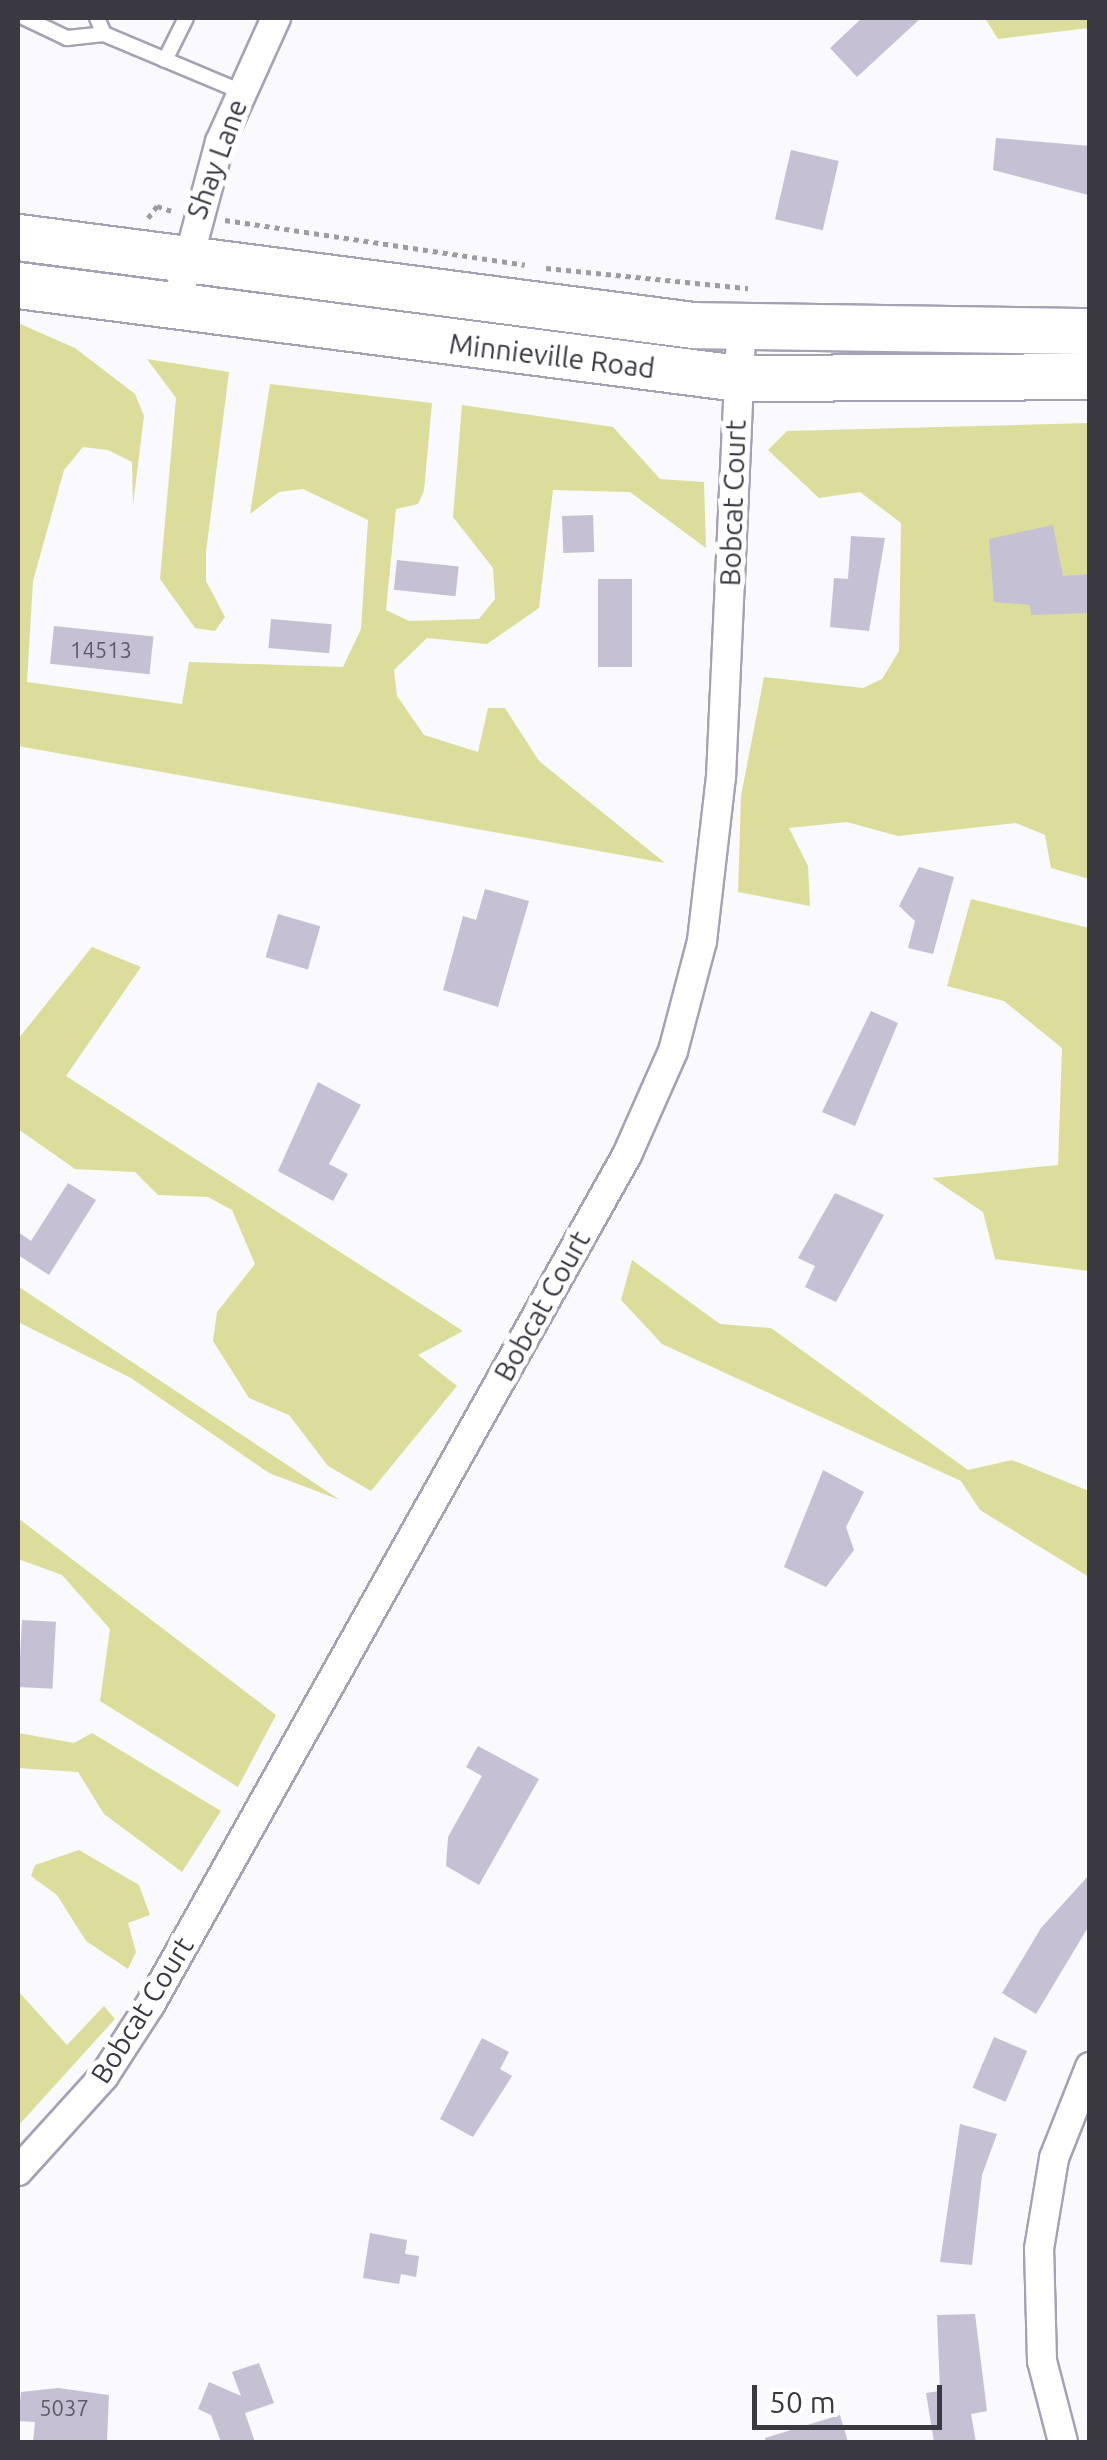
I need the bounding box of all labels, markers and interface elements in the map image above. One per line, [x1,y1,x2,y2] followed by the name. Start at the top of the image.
[180,95,254,223] street label: Shay Lane
[447,327,657,385] street label: Minnieville Road
[713,419,753,587] street label: Bobcat Court
[70,637,132,663] house number: 14513
[487,1225,597,1387] street label: Bobcat Court
[84,1931,200,2089] street label: Bobcat Court
[757,2365,947,2427] scale bar
[769,2385,836,2419] text: 50 m
[39,2395,89,2421] house number: 5037

